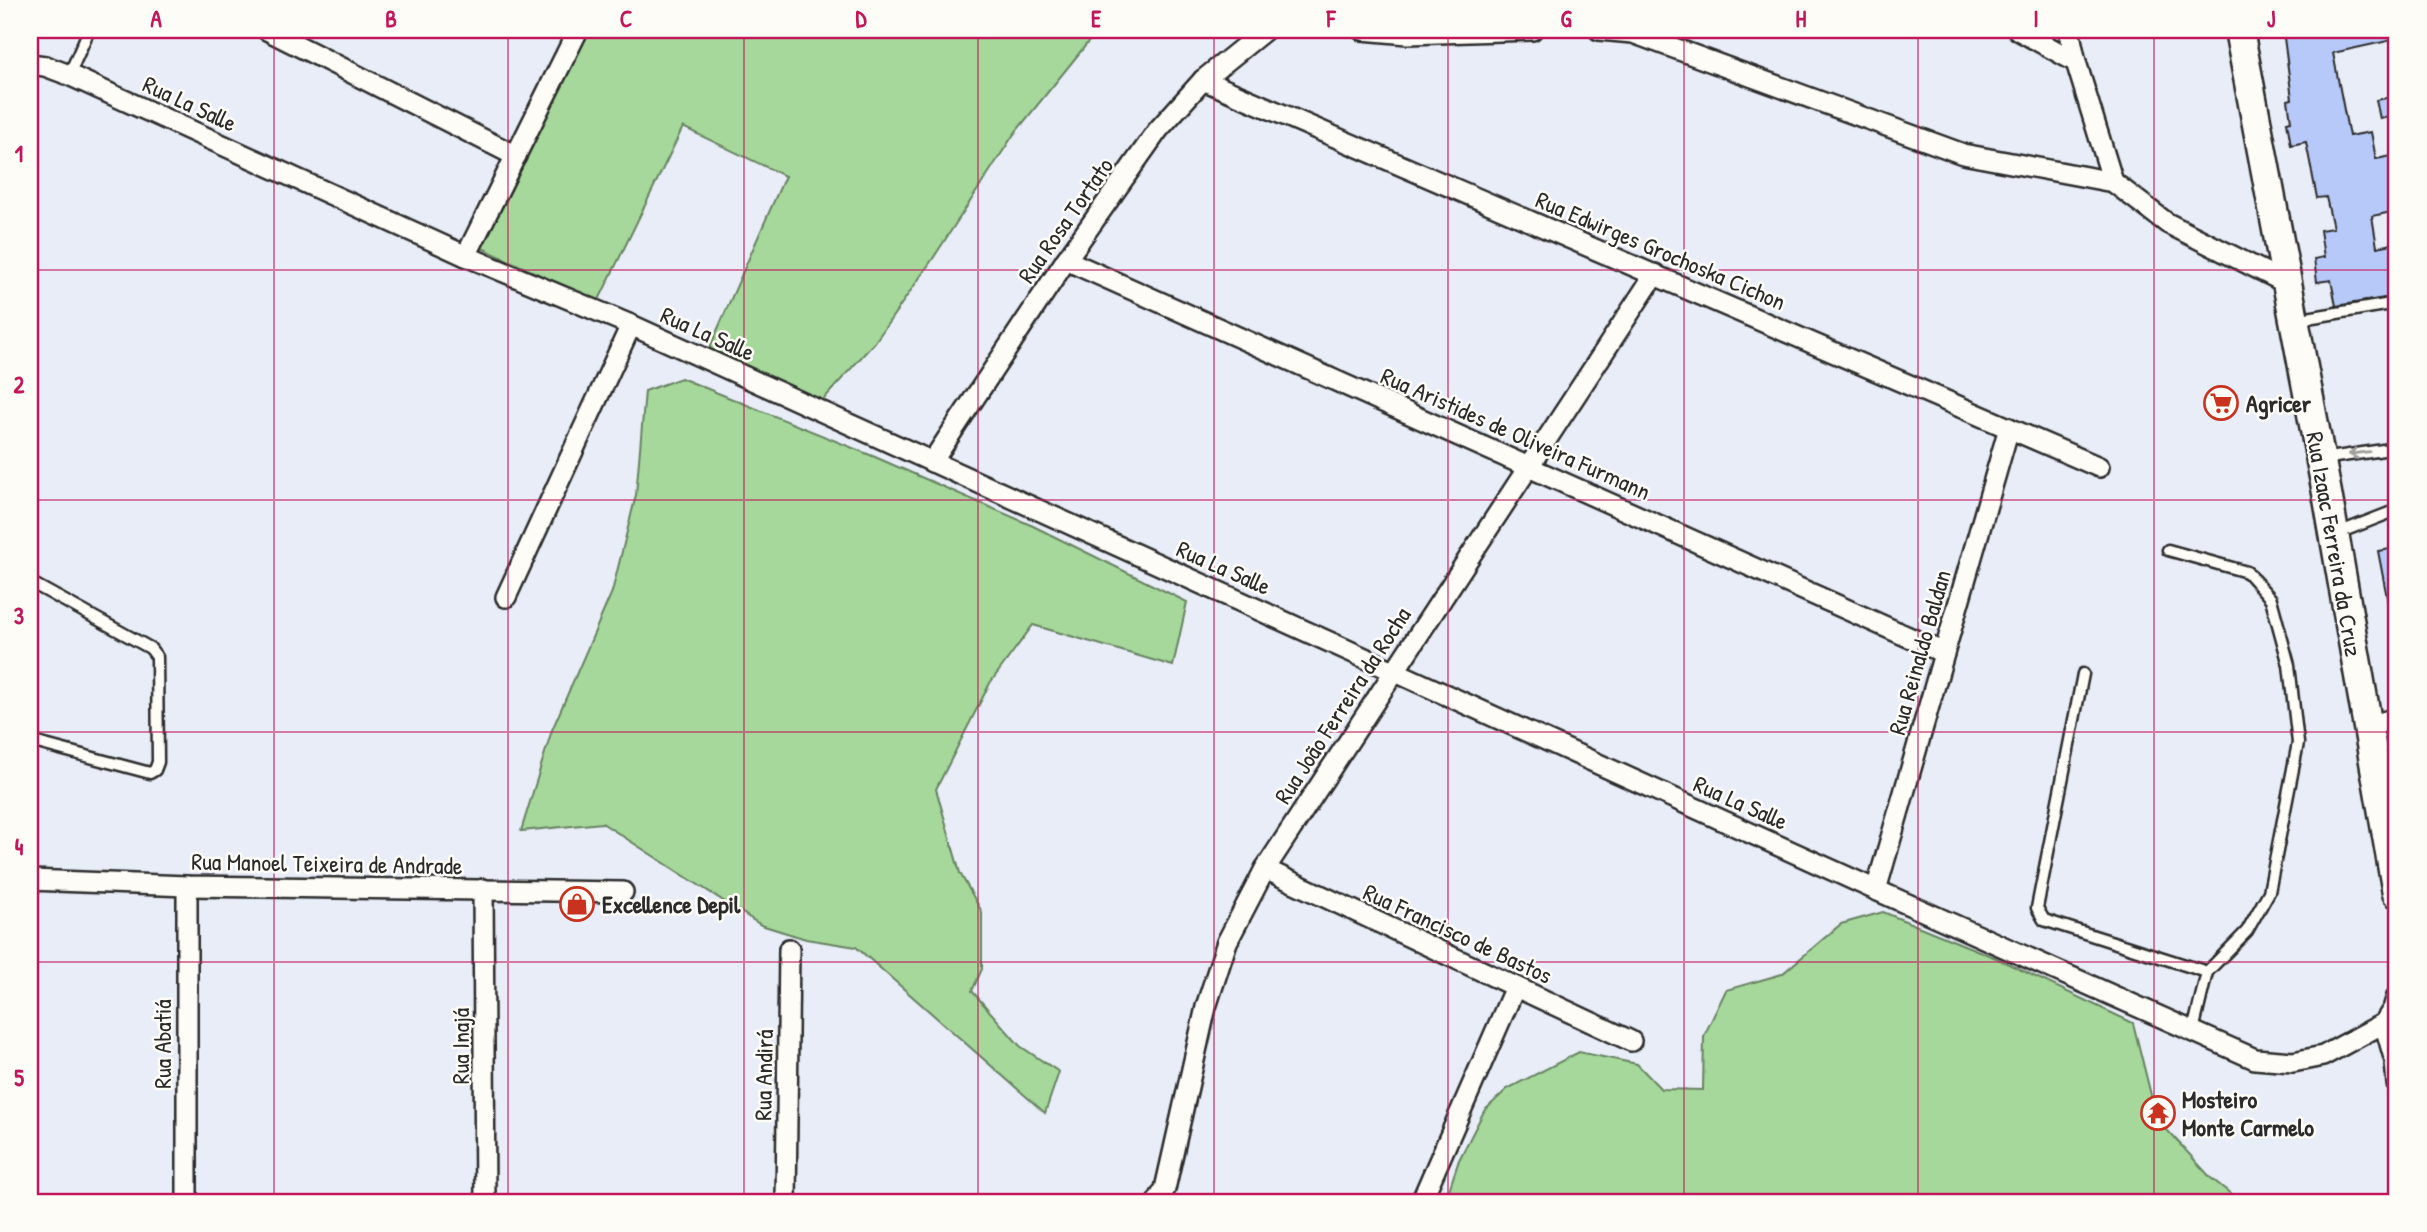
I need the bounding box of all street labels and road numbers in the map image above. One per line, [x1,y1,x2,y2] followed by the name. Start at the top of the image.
[138,67,242,139] street label: Rua La Salle
[1010,151,1120,289] street label: Rua Rosa Tortato
[1531,183,1791,317] street label: Rua Edwirges Grochoska Cichon
[656,298,760,368] street label: Rua La Salle
[1376,359,1656,507] street label: Rua Aristides de Oliveira Furmann
[2299,429,2371,659] street label: Rua Izaac Ferreira da Cruz
[1172,532,1276,602] street label: Rua La Salle
[1880,566,1958,738] street label: Rua Reinaldo Baldan
[1266,601,1418,809] street label: Rua João Ferreira da Rocha
[1689,767,1793,837] street label: Rua La Salle
[191,845,463,881] street label: Rua Manoel Teixeira de Andrade
[1358,875,1558,991] street label: Rua Francisco de Bastos
[146,999,178,1089] street label: Rua Abatiá
[444,1008,476,1084] street label: Rua Inajá
[746,1029,780,1121] street label: Rua Andirá

